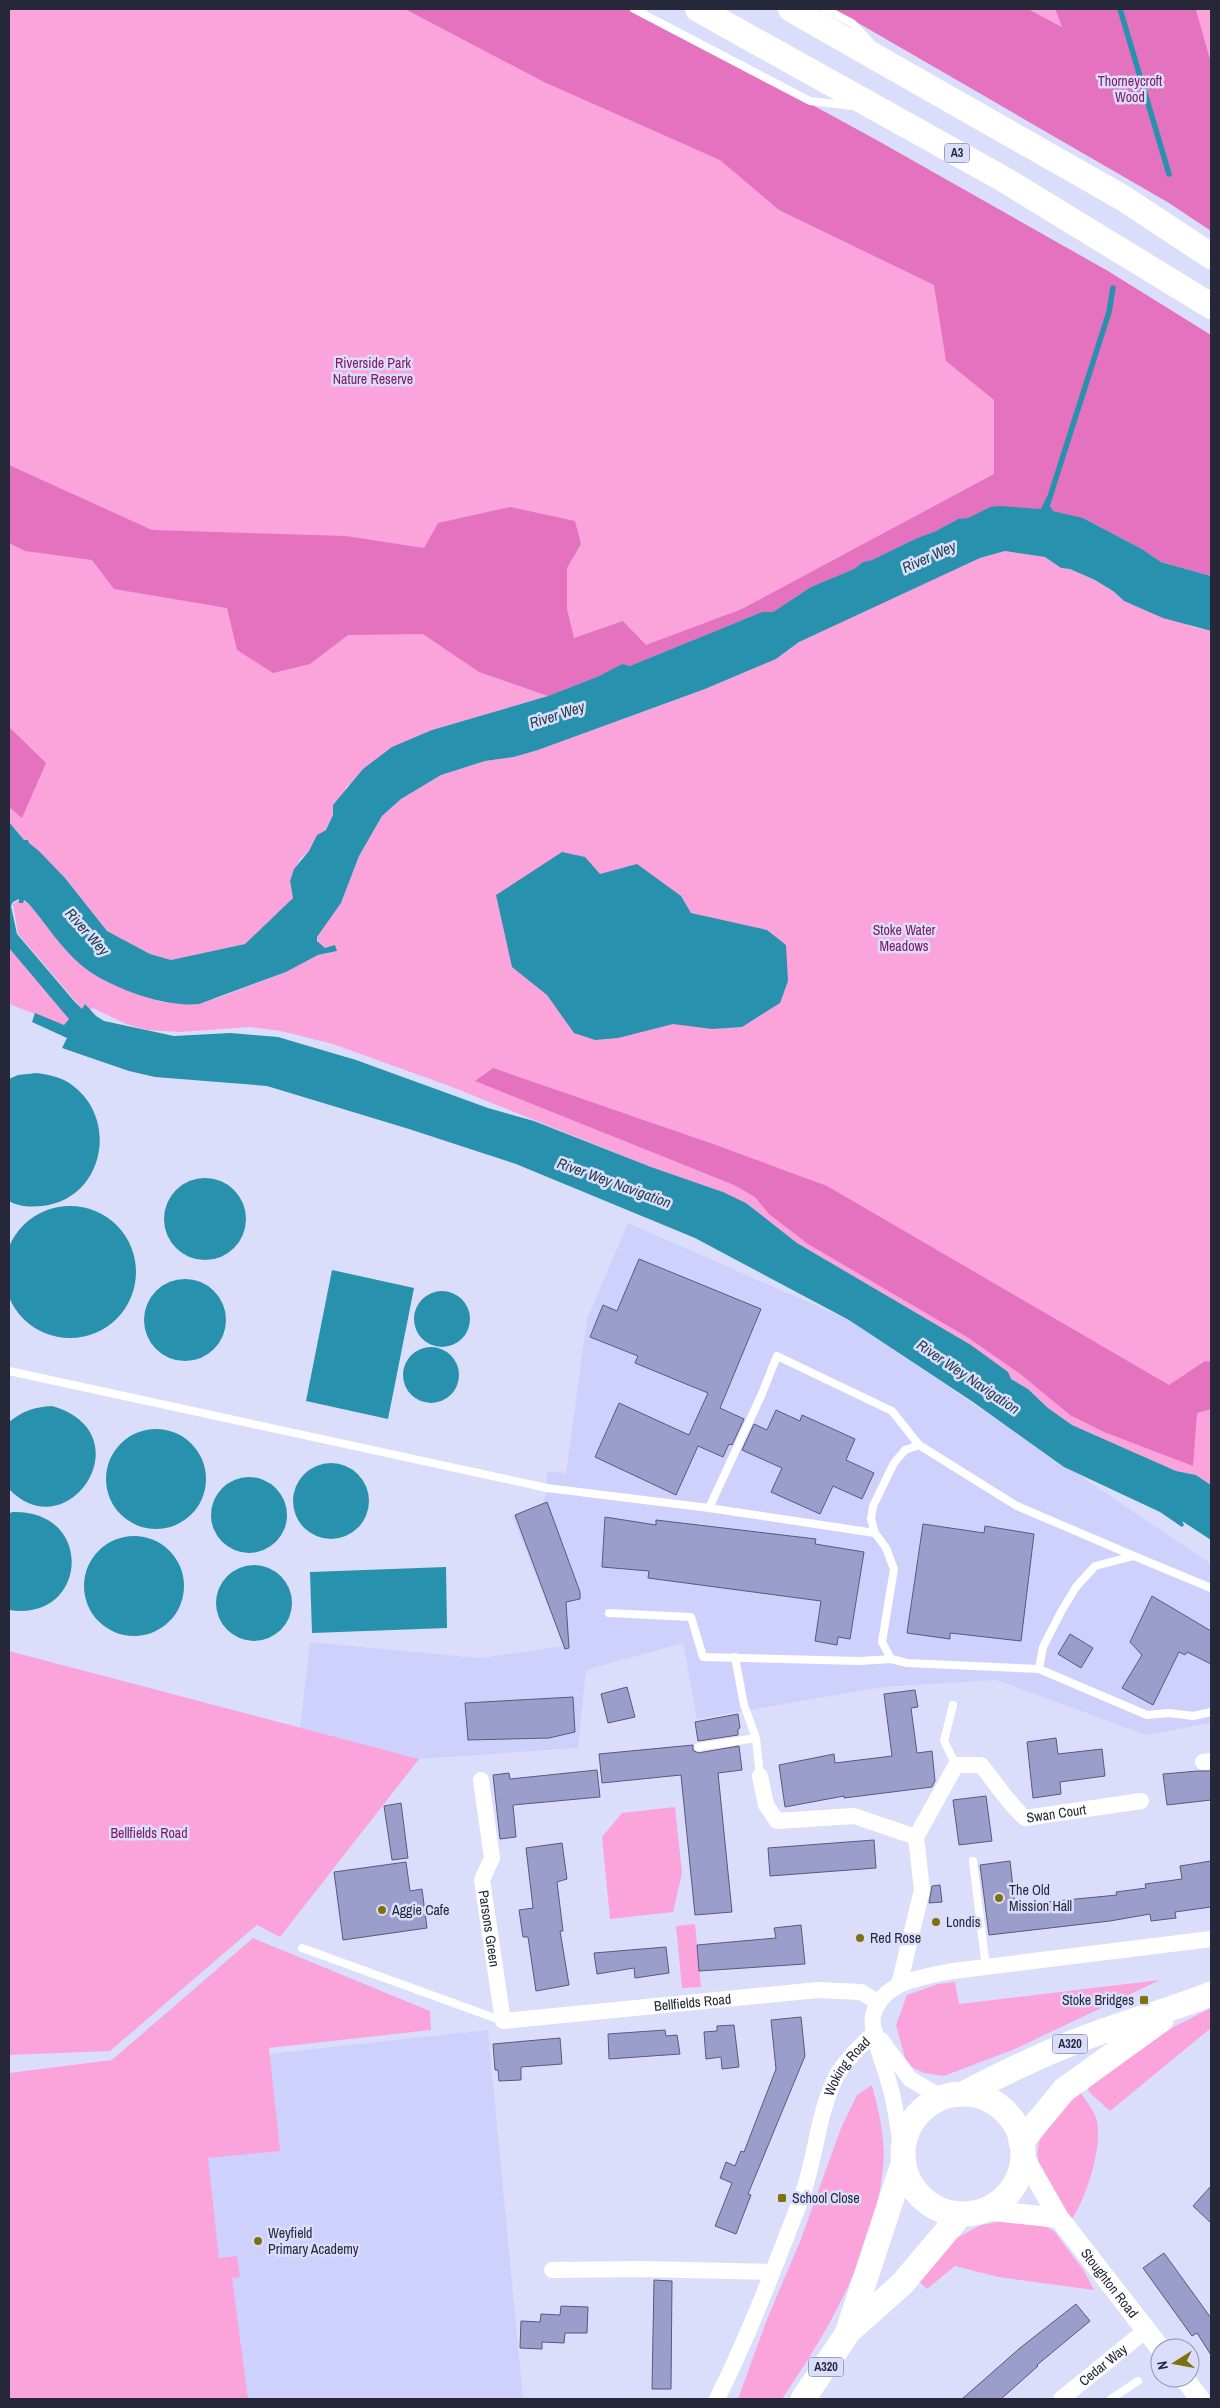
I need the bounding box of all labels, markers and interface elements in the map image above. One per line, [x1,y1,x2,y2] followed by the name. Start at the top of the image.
[1098,72,1162,106] park label: Thorneycroft Wood
[944,144,970,162] road number: A3
[333,354,413,388] park label: Riverside Park Nature Reserve
[898,535,960,578] water label: River Wey
[526,695,588,733] water label: River Wey
[60,903,115,961] water label: River Wey
[873,921,936,955] park label: Stoke Water Meadows
[554,1152,674,1213] water label: River Wey Navigation
[913,1334,1024,1419] water label: River Wey Navigation
[1025,1800,1087,1827] street label: Swan Court
[110,1824,188,1842] park label: Bellfields Road
[1009,1881,1072,1915] place label: The Old Mission Hall
[475,1889,504,1968] street label: Parsons Green
[993,1892,1005,1904] marker: The Old Mission Hall
[391,1901,449,1919] place label: Aggie Cafe
[376,1904,388,1916] marker: Aggie Cafe
[946,1913,981,1931] place label: Londis
[930,1916,942,1928] marker: Londis
[870,1929,921,1947] place label: Red Rose
[854,1932,866,1944] marker: Red Rose
[653,1990,732,2015] street label: Bellfields Road
[1062,1991,1134,2009] place label: Stoke Bridges
[1138,1994,1150,2006] marker: Stoke Bridges
[820,2033,874,2099] street label: Woking Road
[1052,2035,1088,2054] road number: A320
[792,2189,860,2207] place label: School Close
[776,2192,788,2204] marker: School Close
[268,2224,359,2258] place label: Weyfield Primary Academy
[252,2235,264,2247] marker: Weyfield Primary Academy
[1077,2245,1142,2321] street label: Stoughton Road
[1150,2338,1200,2388] north arrow
[1075,2340,1131,2390] street label: Cedar Way
[808,2358,844,2376] road number: A320
[1153,2360,1172,2371] text: N

